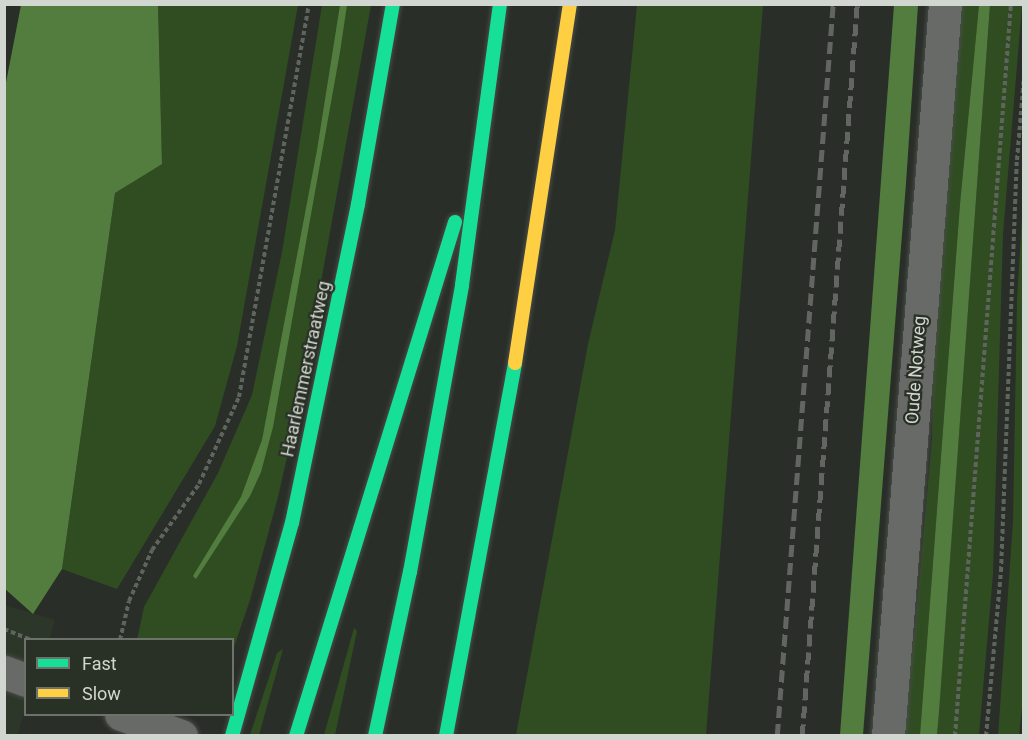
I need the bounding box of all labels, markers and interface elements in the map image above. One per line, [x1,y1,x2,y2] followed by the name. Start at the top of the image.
[277,279,335,459] street label: Haarlemmerstraatweg
[901,315,931,425] street label: Oude Notweg
[24,638,234,716] legend
[82,653,117,674] text: Fast
[82,683,121,704] text: Slow

